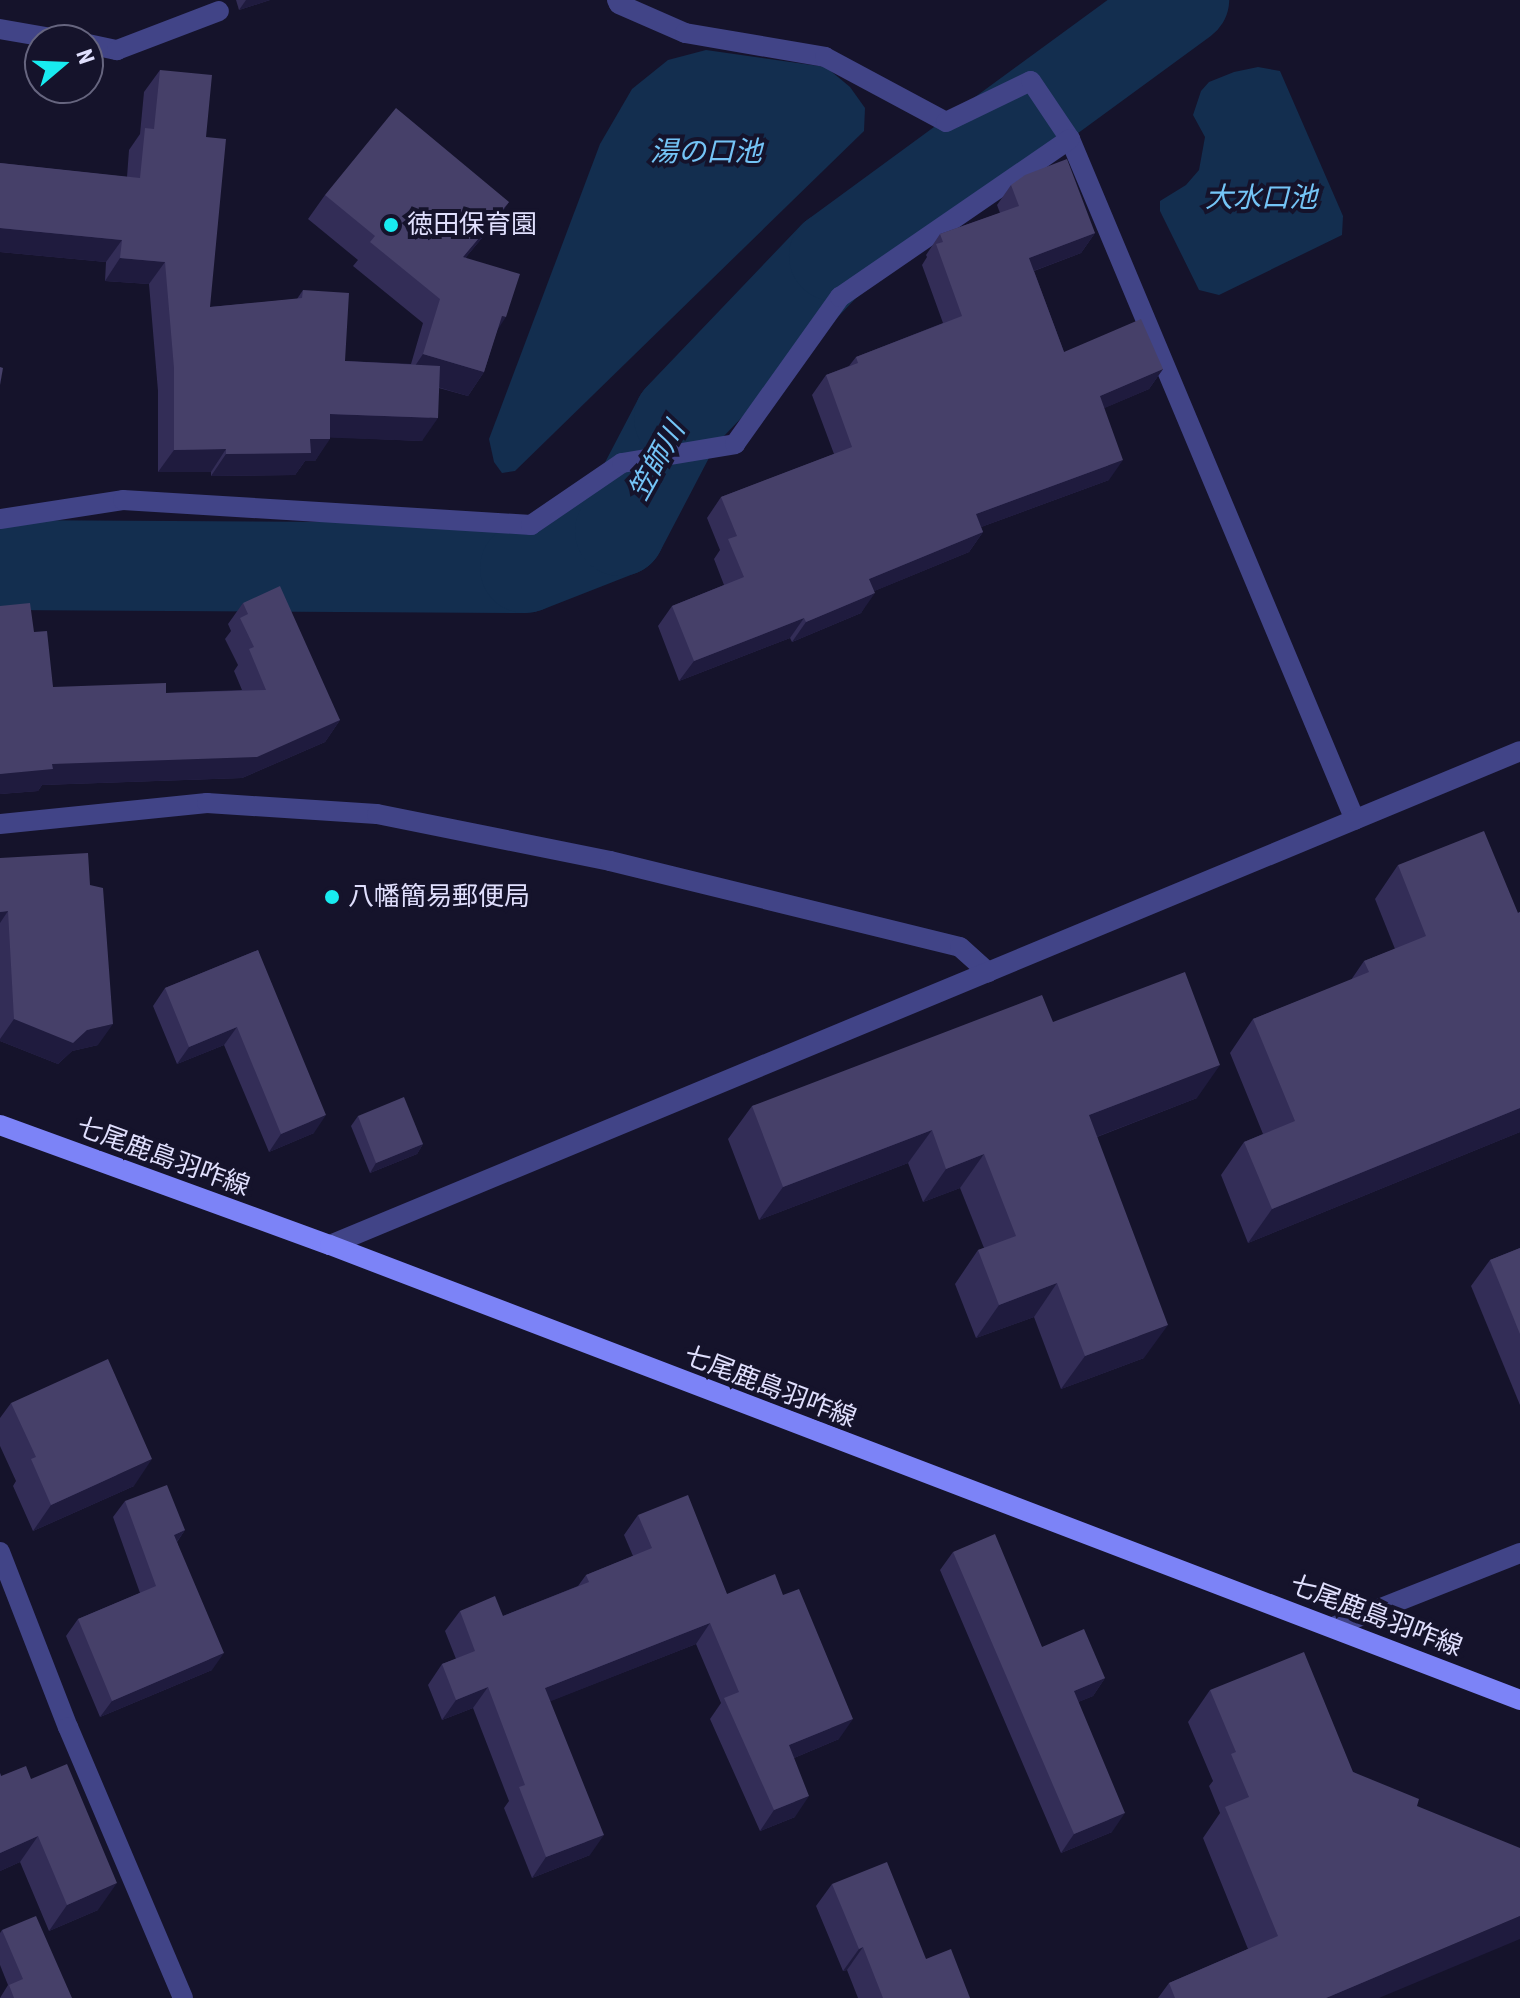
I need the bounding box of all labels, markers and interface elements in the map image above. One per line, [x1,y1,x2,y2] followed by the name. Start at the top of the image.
[24,24,104,104] north arrow
[71,46,99,67] text: N
[650,135,762,169] water label: 湯の口池
[1205,181,1317,215] water label: 大水口池
[407,209,537,241] place label: 徳田保育園
[382,216,400,234] marker: 徳田保育園
[622,416,692,506] water label: 笠師川
[348,881,530,913] place label: 八幡簡易郵便局
[323,888,341,906] marker: 八幡簡易郵便局
[72,1111,254,1203] street label: 七尾鹿島羽咋線
[679,1340,861,1434] street label: 七尾鹿島羽咋線
[1285,1569,1467,1663] street label: 七尾鹿島羽咋線

